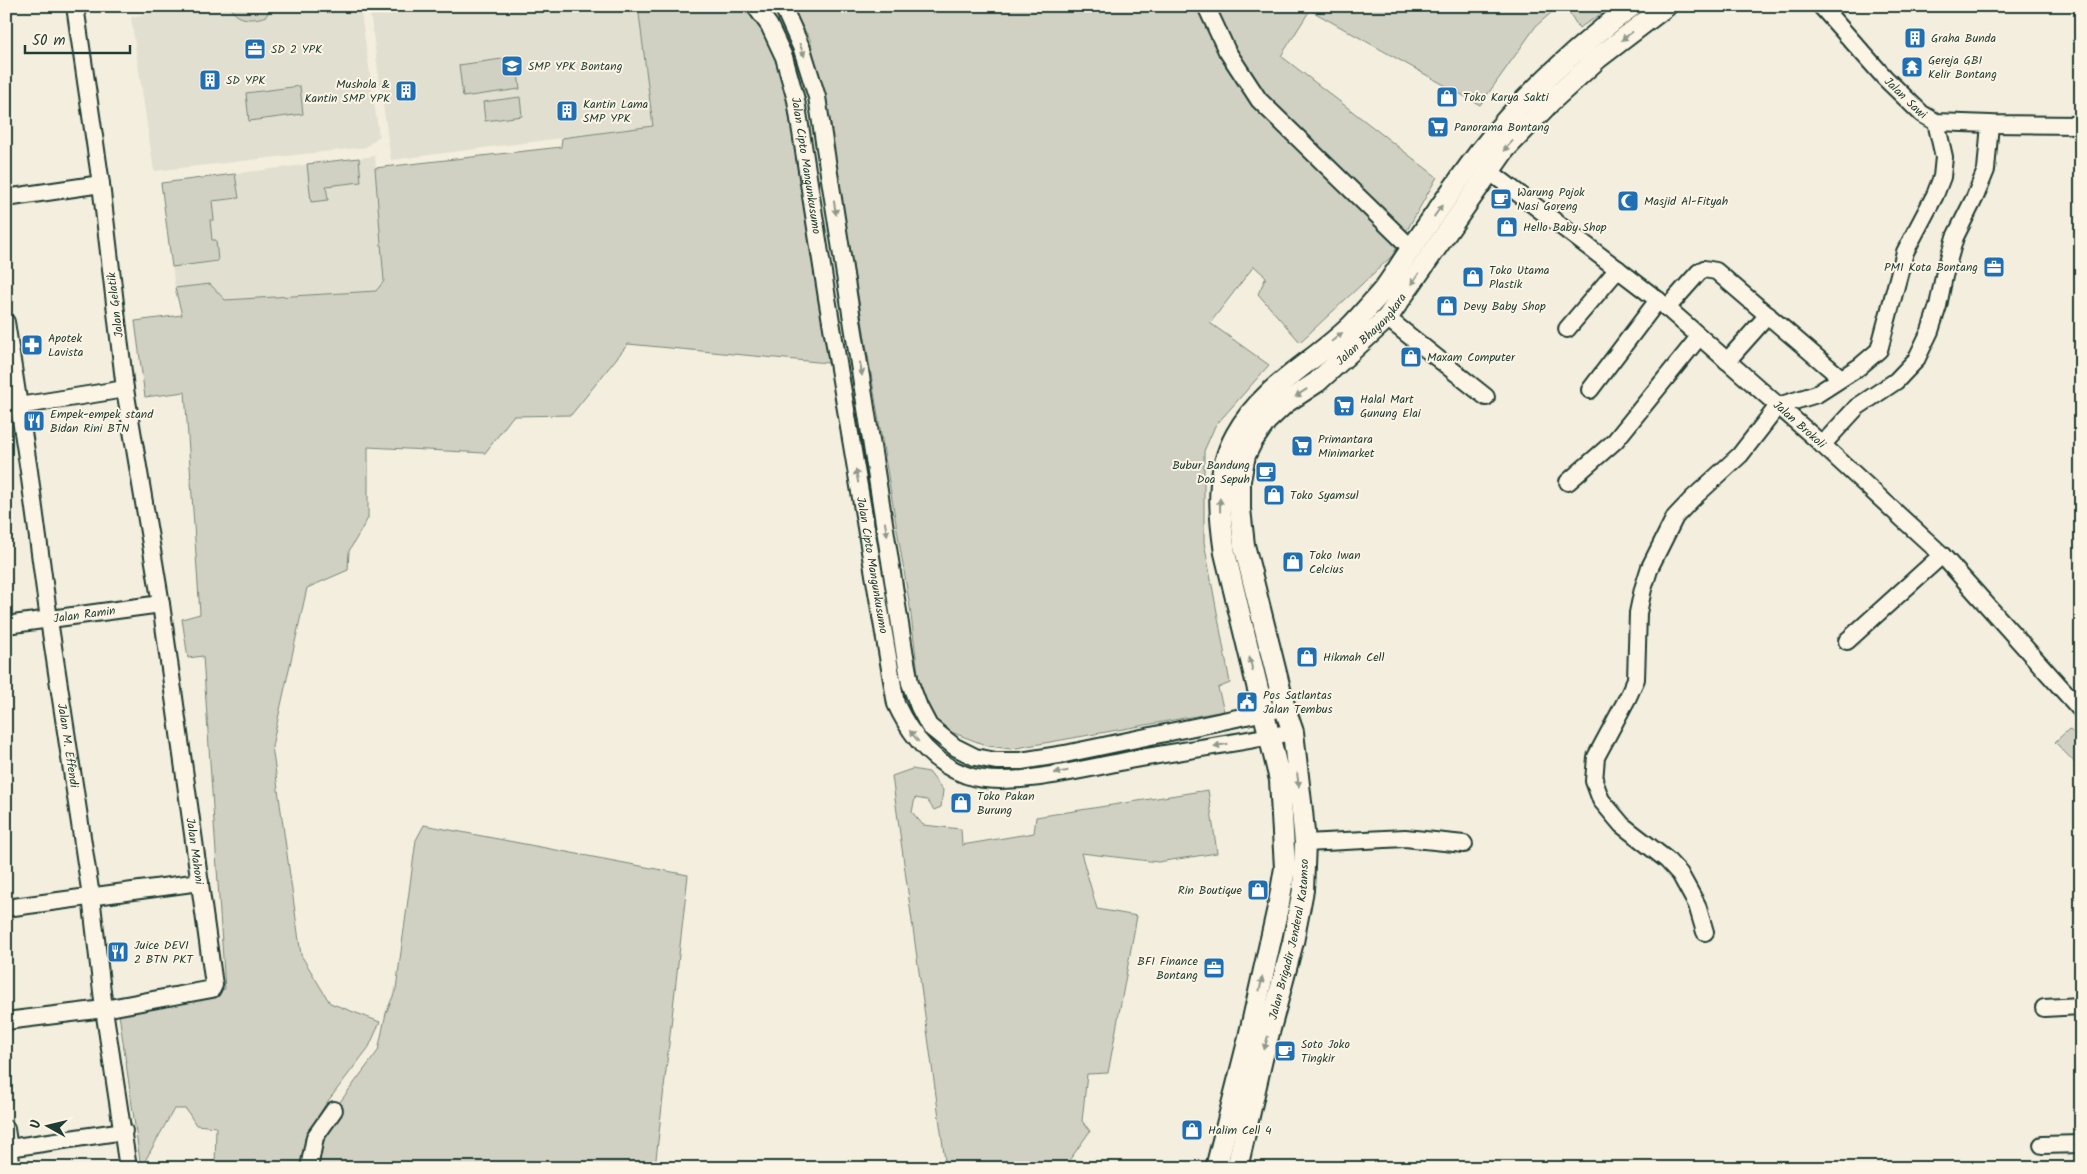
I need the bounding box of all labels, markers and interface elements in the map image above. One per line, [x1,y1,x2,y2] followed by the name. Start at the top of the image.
[25,22,130,54] scale bar
[1903,26,1927,50] building icon: Graha Bunda
[32,29,66,53] text: 50 m
[1931,29,1997,48] place label: Graha Bunda
[1620,31,1634,41] one-way arrow
[243,37,267,61] office icon: SD 2 YPK
[271,40,323,59] place label: SD 2 YPK
[798,43,806,57] one-way arrow
[1928,51,1997,84] place label: Gereja GBI Kelir Bontang
[500,54,524,78] school or university icon: SMP YPK Bontang
[1900,55,1924,79] temple icon: Gereja GBI Kelir Bontang
[528,57,623,76] place label: SMP YPK Bontang
[198,68,222,92] building icon: SD YPK
[226,71,266,90] place label: SD YPK
[1879,73,1931,125] street label: Jalan Sawi
[304,75,391,108] place label: Mushola & Kantin SMP YPK
[394,79,418,103] building icon: Mushola & Kantin SMP YPK
[1435,85,1459,109] shop icon: Toko Karya Sakti
[1463,88,1550,107] place label: Toko Karya Sakti
[583,95,649,128] place label: Kantin Lama SMP YPK
[786,95,826,236] street label: Jalan Cipto Mangunkusumo
[555,99,579,123] building icon: Kantin Lama SMP YPK
[1426,115,1450,139] supermarket icon: Panorama Bontang
[1454,118,1550,137] place label: Panorama Bontang
[1502,140,1514,152] one-way arrow
[1517,183,1585,216] place label: Warung Pojok Nasi Goreng
[1489,187,1513,211] cafe icon: Warung Pojok Nasi Goreng
[1616,189,1640,213] mosque icon: Masjid Al-Fityah
[1644,192,1728,211] place label: Masjid Al-Fityah
[832,201,840,217] one-way arrow
[1433,205,1444,218] one-way arrow
[1495,215,1519,239] shop icon: Hello Baby Shop
[1523,218,1607,237] place label: Hello Baby Shop
[1982,255,2006,279] office icon: PMI Kota Bontang
[1884,258,1978,277] place label: PMI Kota Bontang
[1489,261,1550,294] place label: Toko Utama Plastik
[1461,265,1485,289] shop icon: Toko Utama Plastik
[102,271,129,339] street label: Jalan Gelatik
[1410,272,1420,286] one-way arrow
[1332,289,1412,370] street label: Jalan Bhayangkara
[1435,294,1459,318] shop icon: Devy Baby Shop
[1463,297,1546,316] place label: Devy Baby Shop
[48,329,84,362] place label: Apotek Lavista
[1330,332,1344,342] one-way arrow
[20,333,44,357] pharmacy icon: Apotek Lavista
[1399,345,1423,369] shop icon: Maxam Computer
[1427,348,1516,367] place label: Maxam Computer
[857,361,865,377] one-way arrow
[1294,388,1307,398] one-way arrow
[1360,390,1422,423] place label: Halal Mart Gunung Elai
[1332,394,1356,418] supermarket icon: Halal Mart Gunung Elai
[1768,396,1831,454] street label: Jalan Brokoli
[50,405,154,438] place label: Empek-empek stand Bidan Rini BTN
[22,409,46,433] restaurant icon: Empek-empek stand Bidan Rini BTN
[1318,430,1375,463] place label: Primantara Minimarket
[1290,434,1314,458] supermarket icon: Primantara Minimarket
[1172,456,1250,489] place label: Bubur Bandung Doa Sepuh
[1254,460,1278,484] cafe icon: Bubur Bandung Doa Sepuh
[853,468,861,484] one-way arrow
[1262,483,1286,507] shop icon: Toko Syamsul
[1290,486,1359,505] place label: Toko Syamsul
[851,495,893,635] street label: Jalan Cipto Mangunkusumo
[1215,497,1223,513] one-way arrow
[882,522,890,538] one-way arrow
[1309,546,1361,579] place label: Toko Iwan Celcius
[1281,550,1305,574] shop icon: Toko Iwan Celcius
[52,601,117,629] street label: Jalan Ramin
[1295,645,1319,669] shop icon: Hikmah Cell
[1323,648,1384,667] place label: Hikmah Cell
[1247,656,1255,672] one-way arrow
[1263,686,1333,719] place label: Pos Satlantas Jalan Tembus
[1235,690,1259,714] public building icon: Pos Satlantas Jalan Tembus
[52,702,84,790] street label: Jalan M. Effendi
[908,730,919,743] one-way arrow
[1213,741,1229,749] one-way arrow
[1052,769,1068,777] one-way arrow
[1294,773,1302,789] one-way arrow
[977,787,1035,820] place label: Toko Pakan Burung
[949,791,973,815] shop icon: Toko Pakan Burung
[180,816,209,887] street label: Jalan Mahoni
[1264,858,1314,1022] street label: Jalan Brigadir Jenderal Katamso
[1246,878,1270,902] shop icon: Rin Boutique
[1178,881,1243,900] place label: Rin Boutique
[134,936,194,969] place label: Juice DEVI 2 BTN PKT
[106,940,130,964] restaurant icon: Juice DEVI 2 BTN PKT
[1137,952,1199,985] place label: BFI Finance Bontang
[1202,956,1226,980] office icon: BFI Finance Bontang
[1257,977,1265,992] one-way arrow
[1301,1035,1350,1068] place label: Soto Joko Tingkir
[1262,1036,1270,1051] one-way arrow
[1273,1039,1297,1063] cafe icon: Soto Joko Tingkir
[22,1102,72,1152] north arrow
[25,1118,48,1130] text: U
[1180,1118,1204,1142] shop icon: Halim Cell 4
[1208,1121,1272,1140] place label: Halim Cell 4

